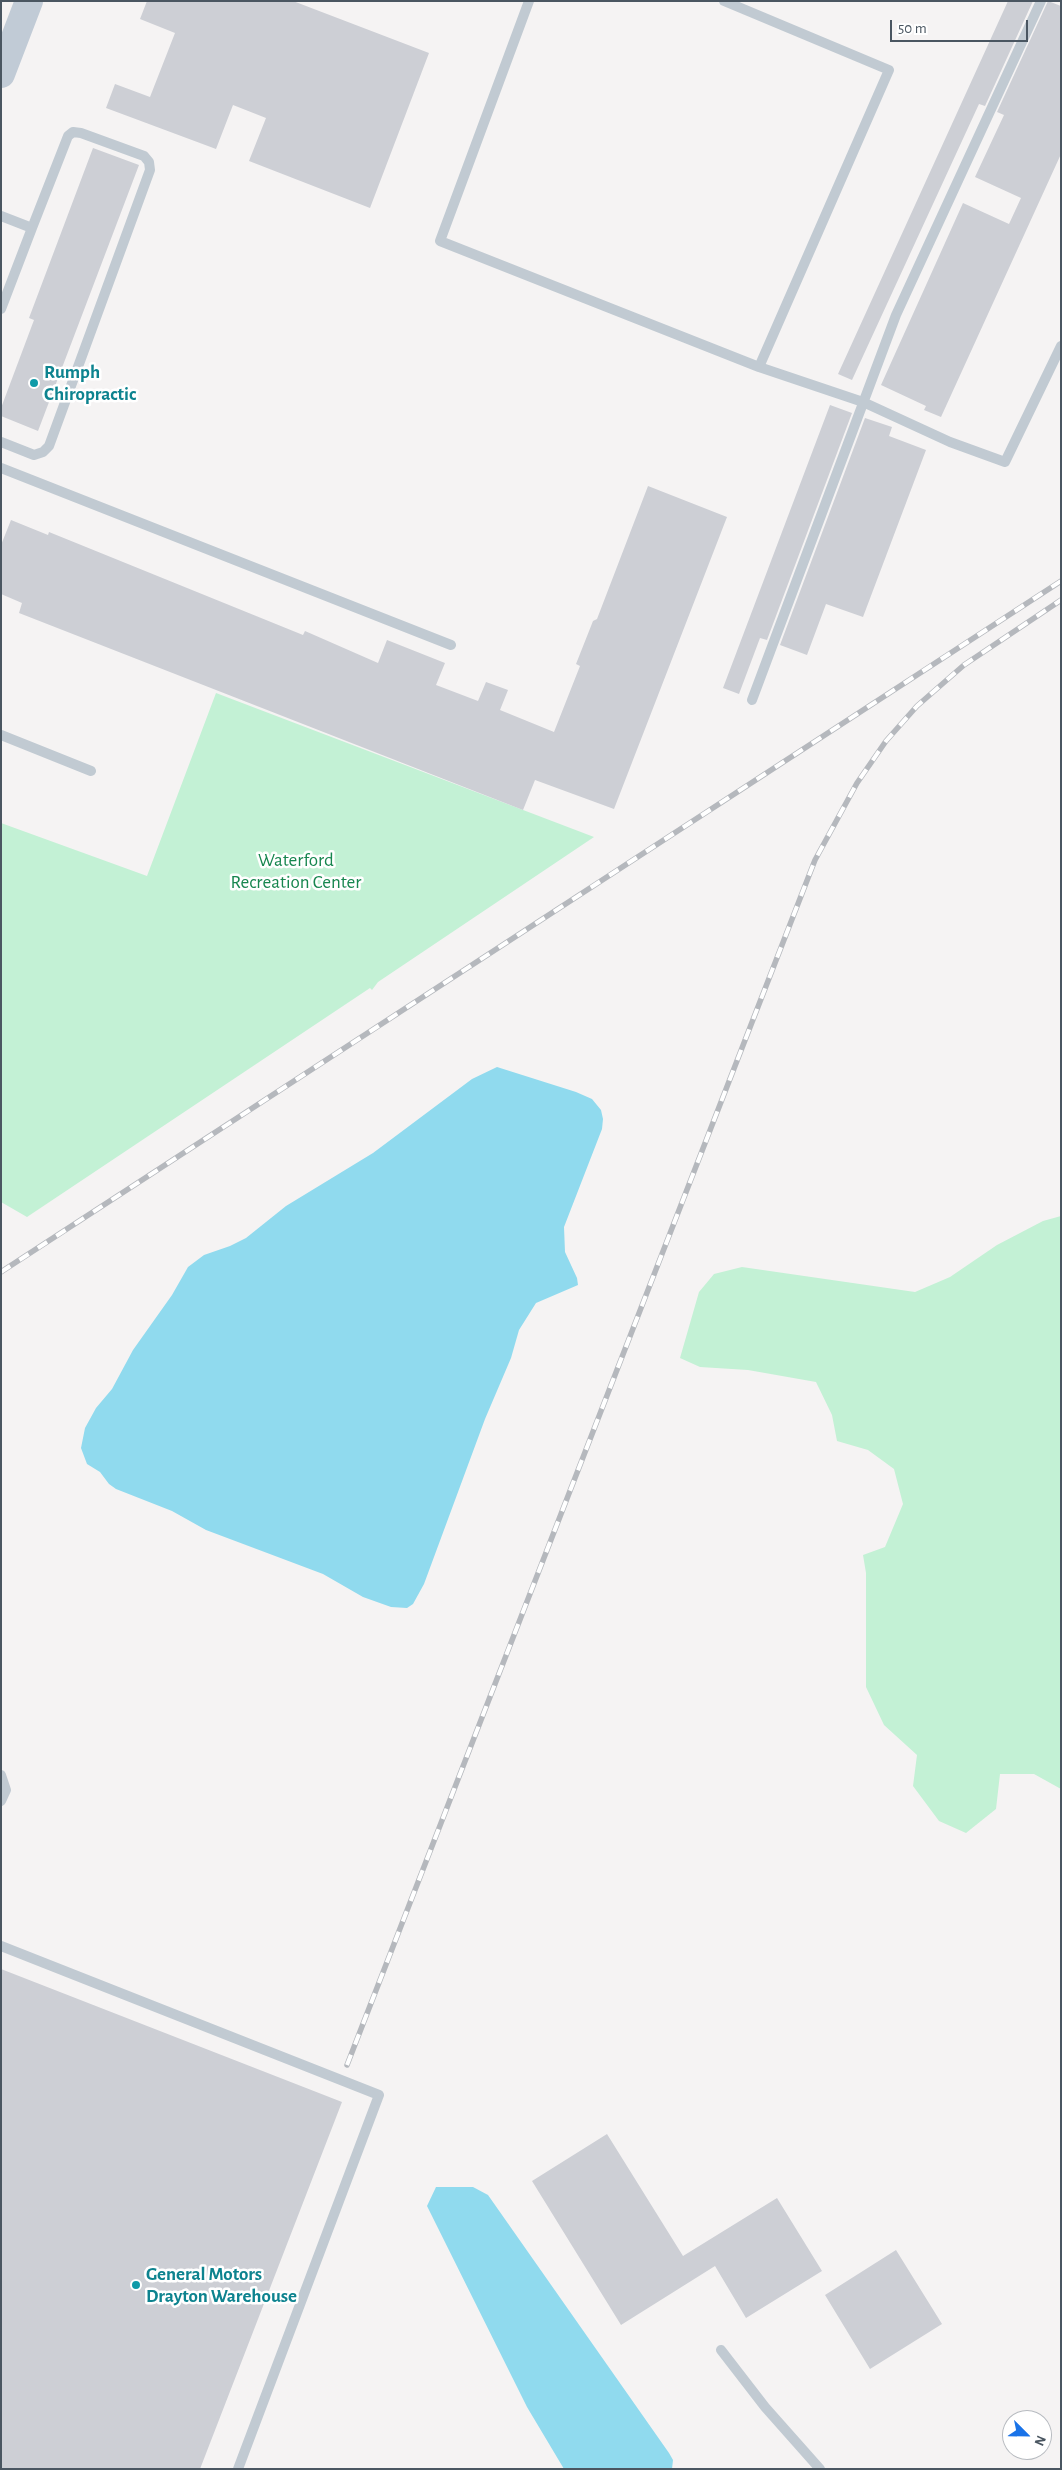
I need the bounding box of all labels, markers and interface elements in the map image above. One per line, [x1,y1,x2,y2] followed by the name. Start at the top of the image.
[892,10,1030,42] scale bar
[898,21,927,36] text: 50 m
[44,361,136,405] place label: Rumph Chiropractic
[28,377,40,389] marker: Rumph Chiropractic
[231,849,361,893] park label: Waterford Recreation Center
[146,2263,297,2307] place label: General Motors Drayton Warehouse
[130,2279,142,2291] marker: General Motors Drayton Warehouse
[1002,2410,1052,2460] north arrow
[1032,2433,1048,2448] text: N

